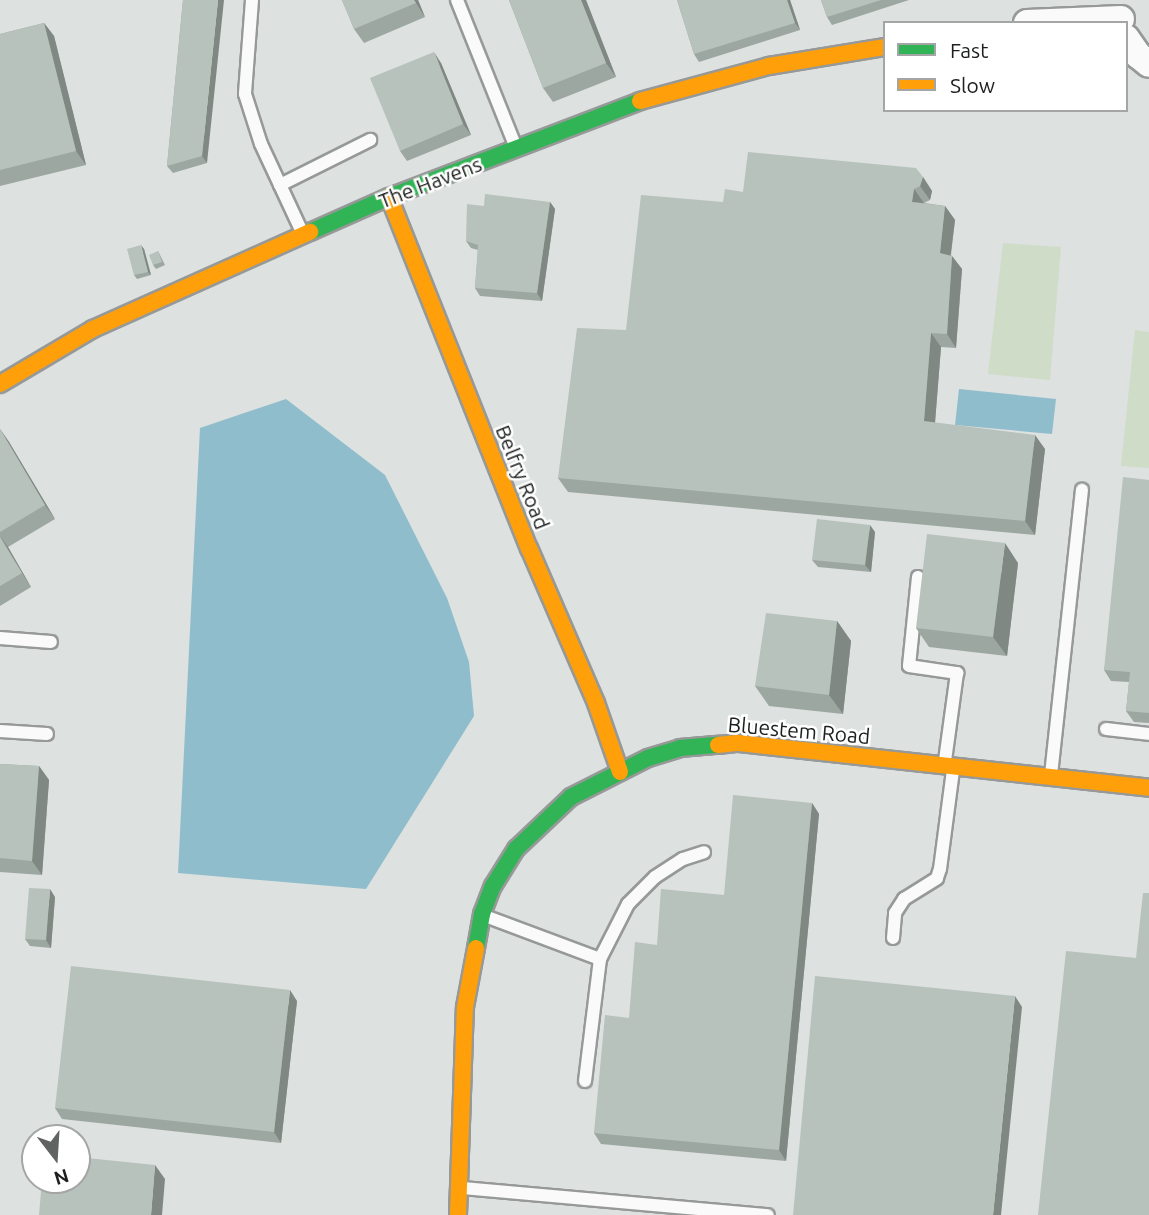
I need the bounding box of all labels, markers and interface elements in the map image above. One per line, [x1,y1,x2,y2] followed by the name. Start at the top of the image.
[883,21,1128,112] legend
[950,38,988,62] text: Fast
[950,73,995,97] text: Slow
[375,151,485,213] street label: The Havens
[491,421,555,533] street label: Belfry Road
[727,711,871,749] street label: Bluestem Road
[21,1124,91,1194] north arrow
[52,1165,72,1190] text: N

